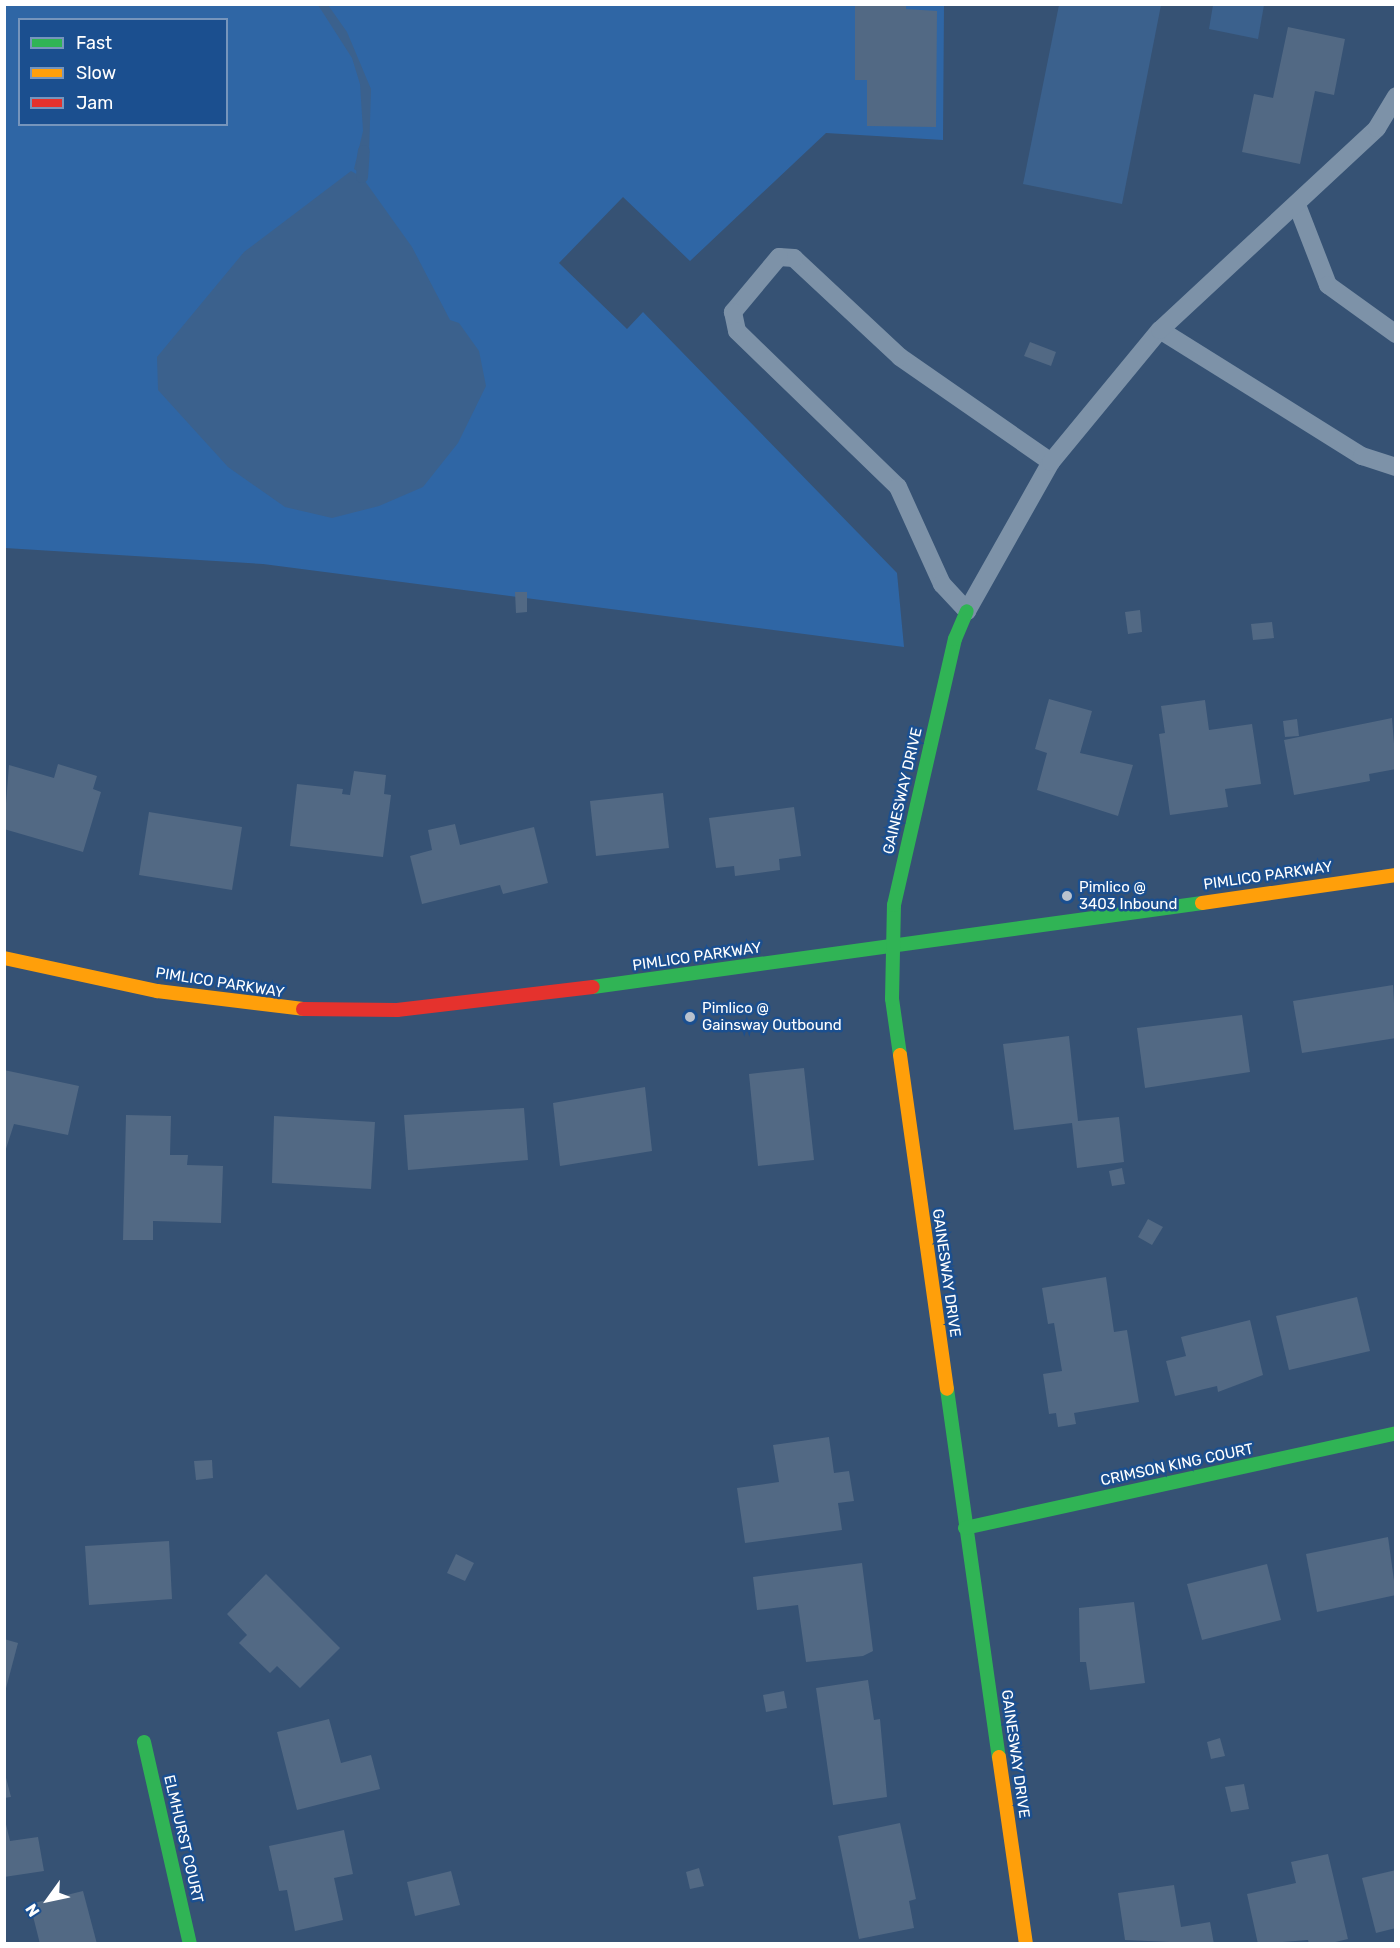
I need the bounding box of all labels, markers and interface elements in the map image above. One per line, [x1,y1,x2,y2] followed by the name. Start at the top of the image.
[18,18,228,126] legend
[76,32,112,54] text: Fast
[76,62,116,84] text: Slow
[76,92,113,114] text: Jam
[880,726,926,856] street label: GAINESWAY DRIVE
[1202,858,1334,894] street label: PIMLICO PARKWAY
[1079,878,1177,913] place label: Pimlico @ 3403 Inbound
[1060,889,1074,903] marker: Pimlico @ 3403 Inbound
[631,939,763,975] street label: PIMLICO PARKWAY
[154,964,286,1002] street label: PIMLICO PARKWAY
[702,999,842,1034] place label: Pimlico @ Gainsway Outbound
[683,1010,697,1024] marker: Pimlico @ Gainsway Outbound
[928,1207,964,1339] street label: GAINESWAY DRIVE
[1099,1440,1255,1490] street label: CRIMSON KING COURT
[997,1688,1033,1820] street label: GAINESWAY DRIVE
[159,1773,207,1905] street label: ELMHURST COURT
[18,1870,78,1930] north arrow
[21,1900,44,1920] text: N

